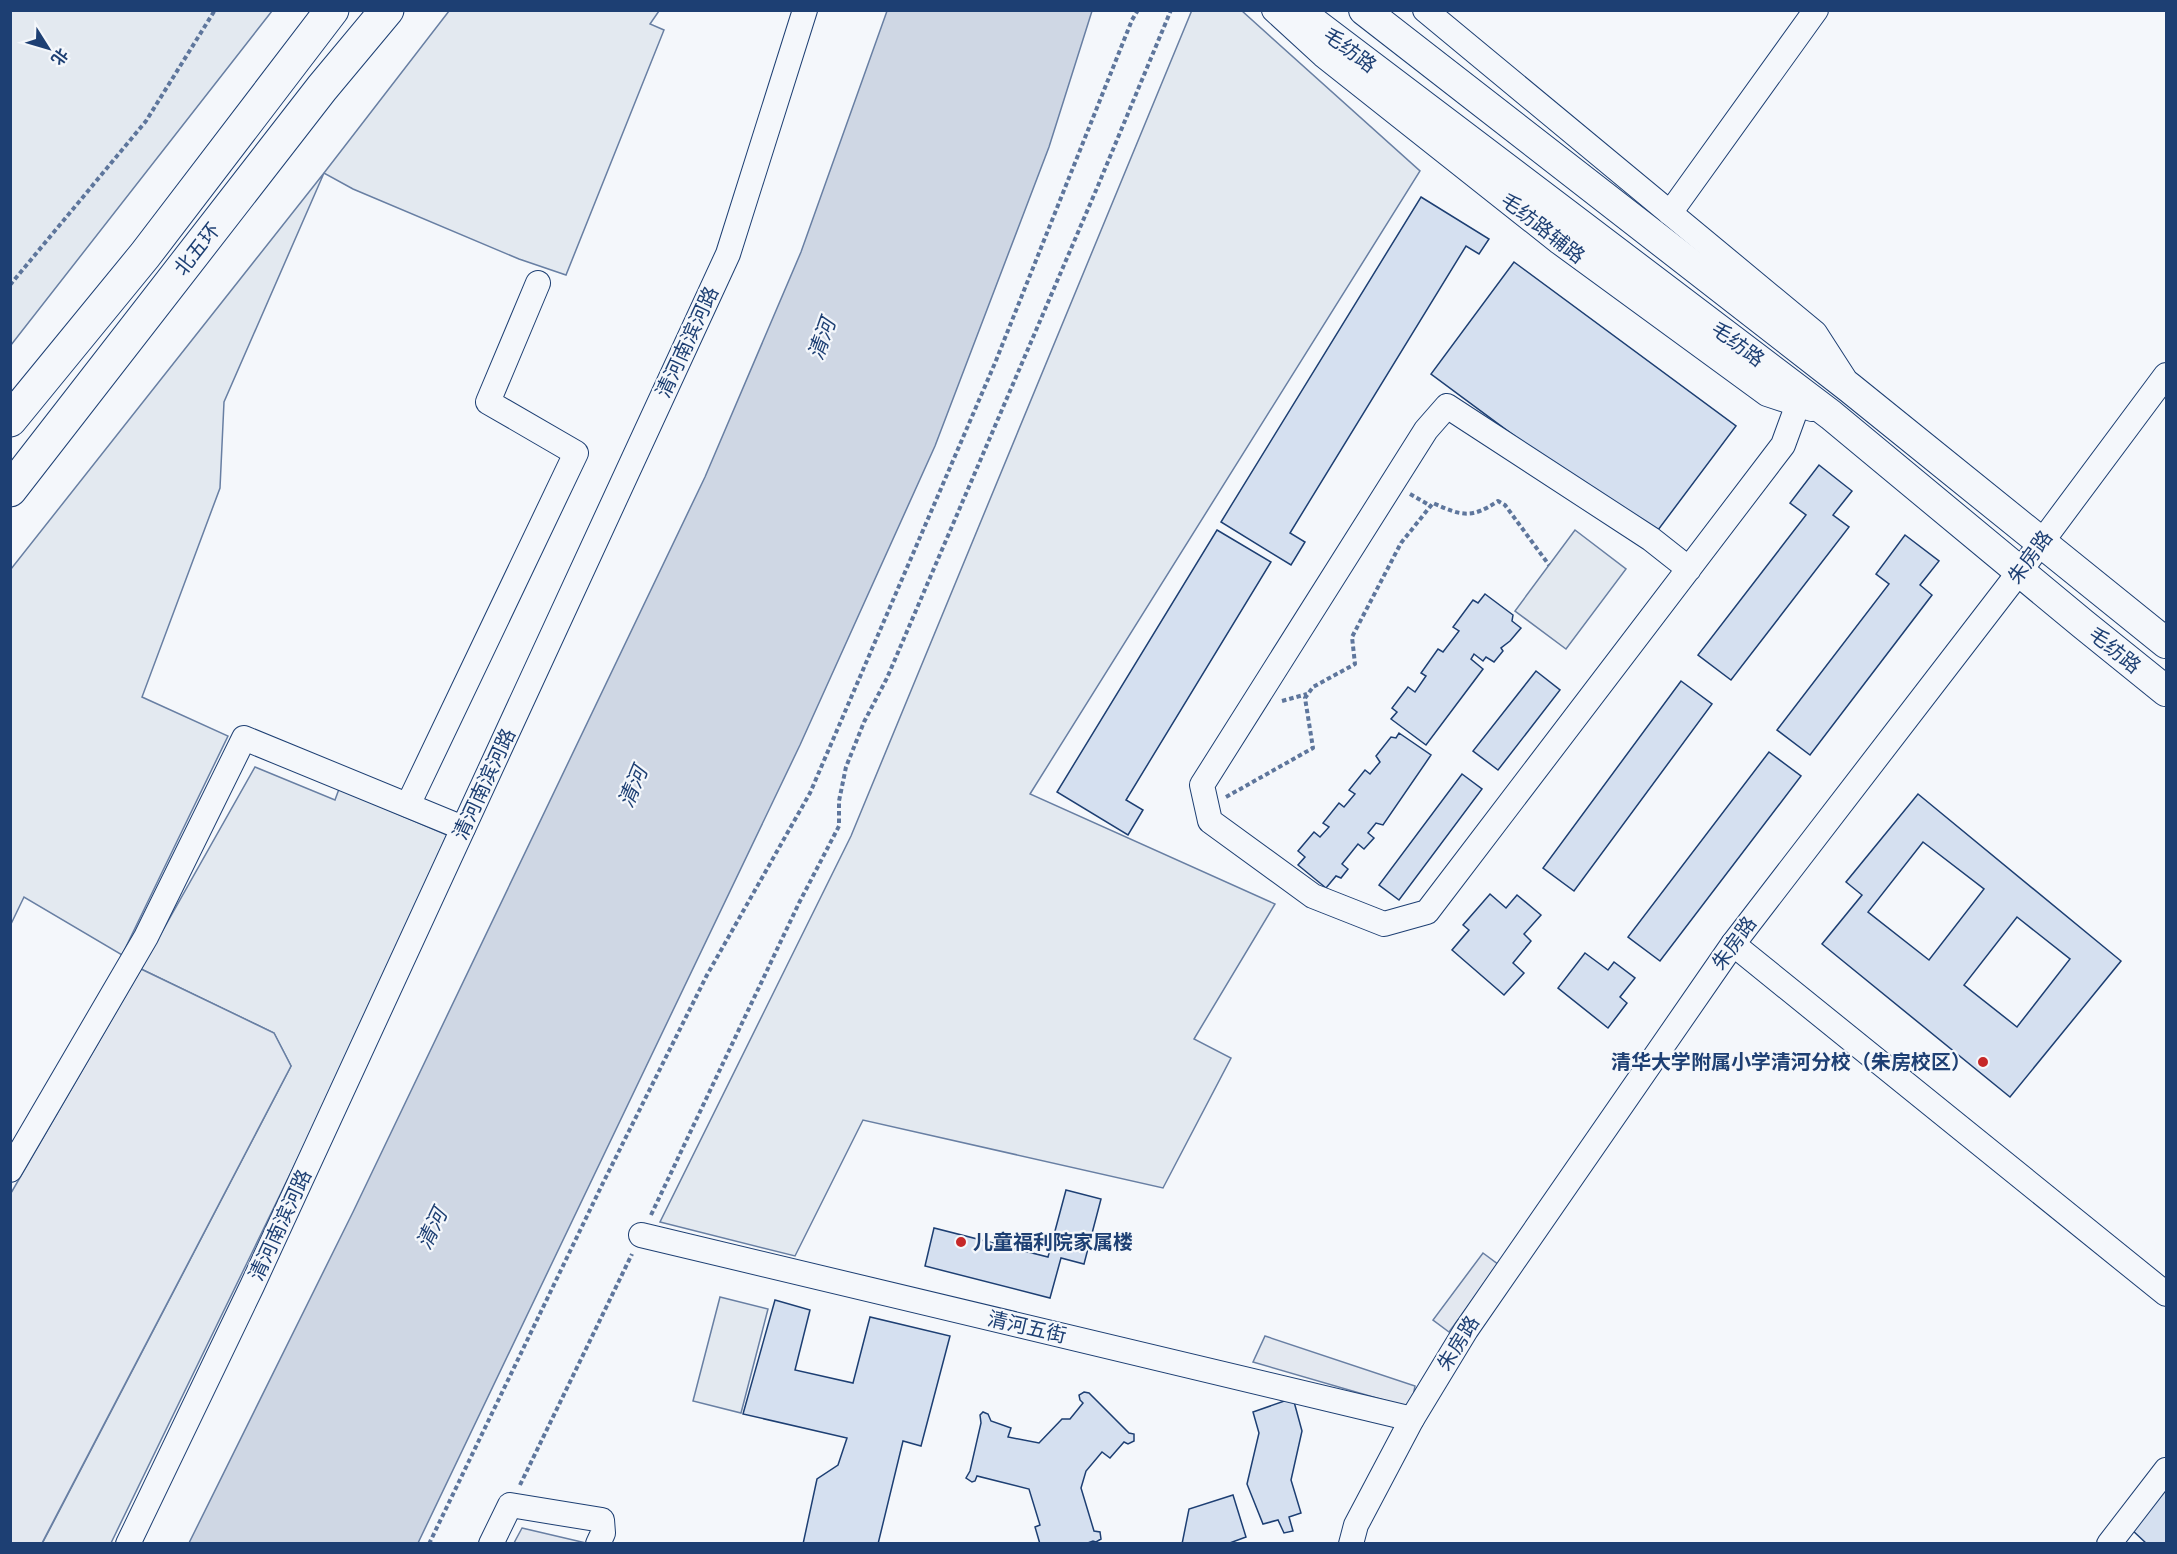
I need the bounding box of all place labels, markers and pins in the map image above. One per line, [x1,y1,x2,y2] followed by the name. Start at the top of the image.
[1611,1048,1971,1078] place label: 清华大学附属小学清河分校（朱房校区）
[1976,1055,1990,1069] marker: 清华大学附属小学清河分校（朱房校区）
[973,1228,1133,1258] place label: 儿童福利院家属楼
[954,1235,968,1249] marker: 儿童福利院家属楼

